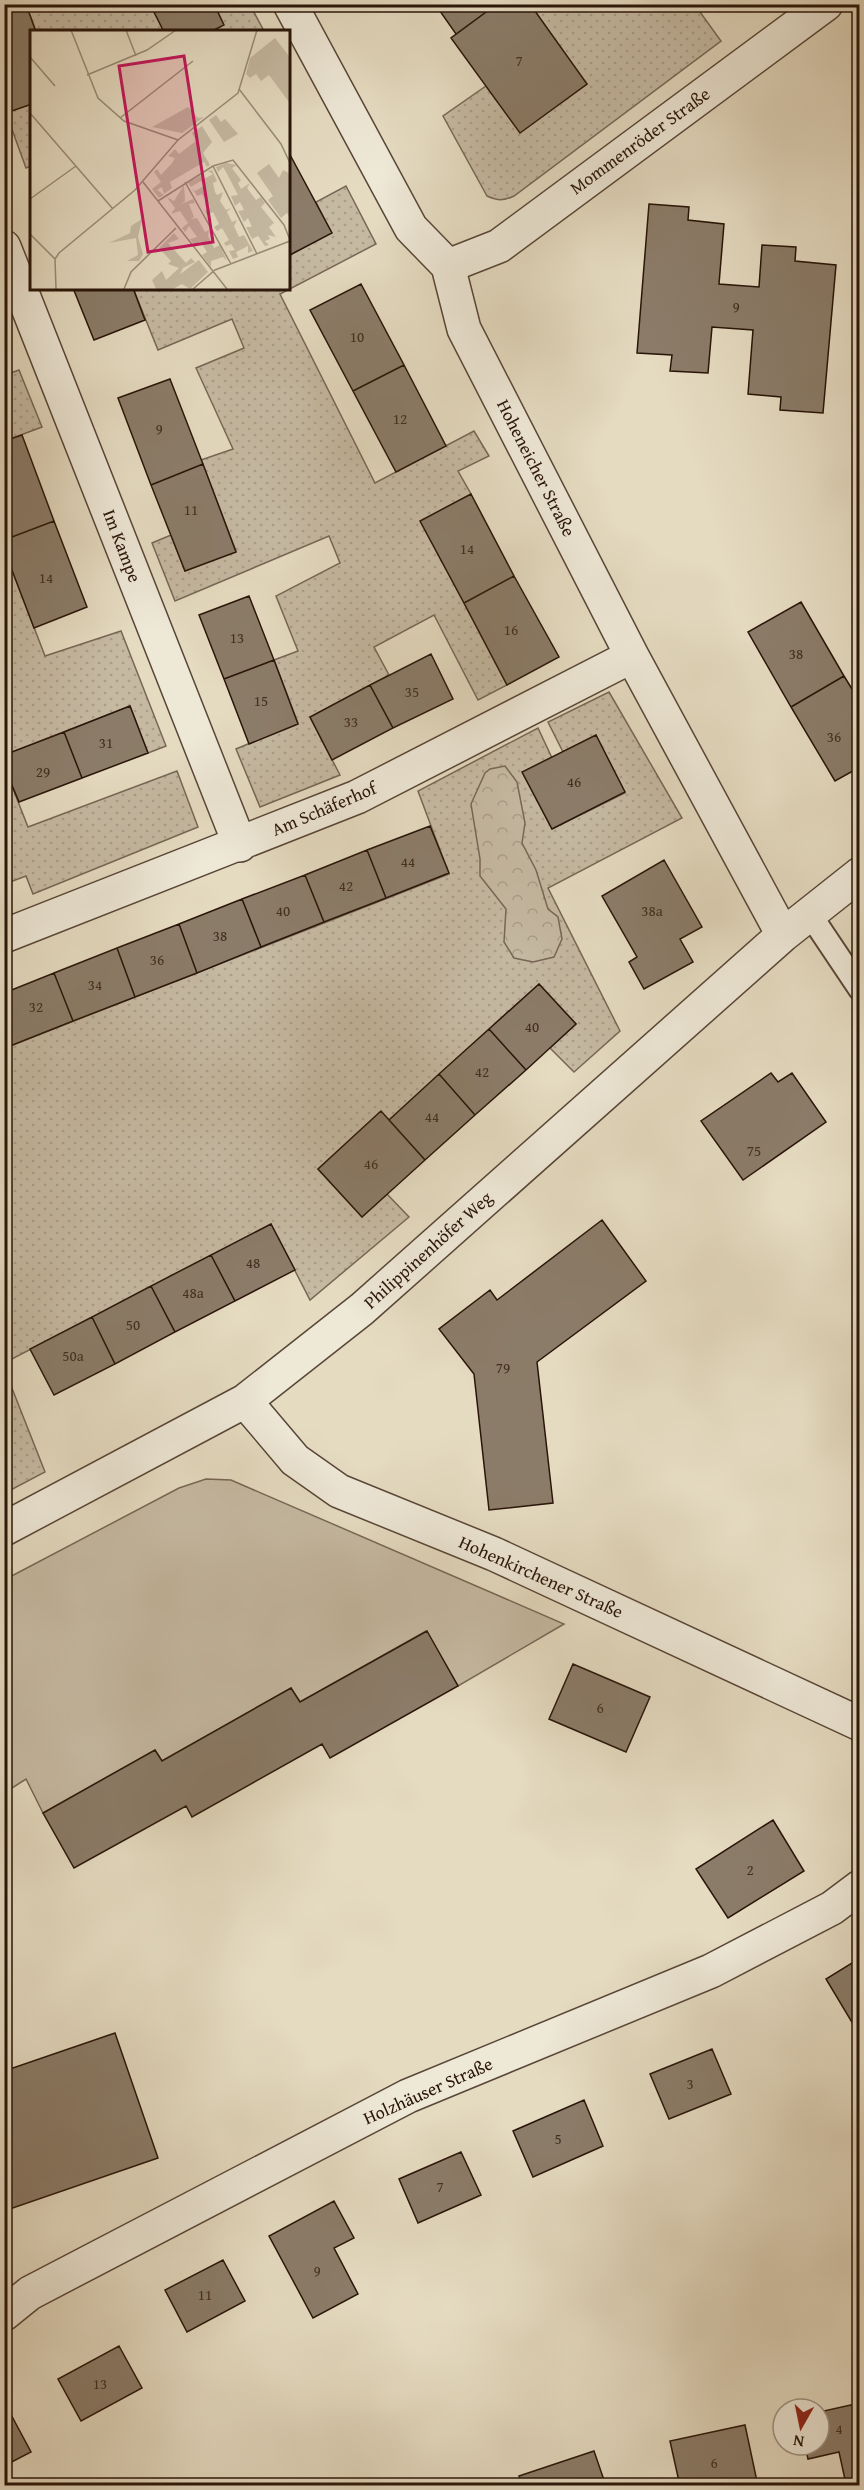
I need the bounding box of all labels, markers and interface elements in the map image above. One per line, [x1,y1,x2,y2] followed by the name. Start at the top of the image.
[30,30,290,290] inset map
[515,50,523,71] house number: 7
[564,80,716,201] street label: Mommenröder Straße
[732,296,740,317] house number: 9
[350,326,364,347] house number: 10
[490,394,583,541] street label: Hoheneicher Straße
[393,408,407,429] house number: 12
[155,418,163,439] house number: 9
[184,499,198,520] house number: 11
[96,505,149,586] street label: Im Kampe
[460,538,474,559] house number: 14
[39,567,53,588] house number: 14
[504,619,518,640] house number: 16
[230,627,244,648] house number: 13
[789,643,803,664] house number: 38
[405,681,419,702] house number: 35
[254,690,268,711] house number: 15
[344,711,358,732] house number: 33
[827,726,841,747] house number: 36
[99,732,113,753] house number: 31
[36,761,50,782] house number: 29
[567,771,581,792] house number: 46
[267,773,382,843] street label: Am Schäferhof
[401,851,415,872] house number: 44
[339,875,353,896] house number: 42
[276,900,290,921] house number: 40
[641,900,663,921] house number: 38a
[213,925,227,946] house number: 38
[150,949,164,970] house number: 36
[88,974,102,995] house number: 34
[29,996,43,1017] house number: 32
[525,1016,539,1037] house number: 40
[475,1061,489,1082] house number: 42
[425,1106,439,1127] house number: 44
[747,1140,761,1161] house number: 75
[364,1153,378,1174] house number: 46
[357,1184,498,1315] street label: Philippinenhöfer Weg
[246,1252,260,1273] house number: 48
[182,1282,204,1303] house number: 48a
[126,1314,140,1335] house number: 50
[62,1345,84,1366] house number: 50a
[496,1357,510,1378] house number: 79
[455,1528,628,1625] street label: Hohenkirchener Straße
[596,1697,604,1718] house number: 6
[746,1859,754,1880] house number: 2
[359,2050,497,2131] street label: Holzhäuser Straße
[686,2073,694,2094] house number: 3
[554,2128,562,2149] house number: 5
[436,2176,444,2197] house number: 7
[313,2260,321,2281] house number: 9
[198,2284,212,2305] house number: 11
[93,2373,107,2394] house number: 13
[771,2397,831,2457] north arrow
[835,2418,843,2439] house number: 4
[791,2429,806,2455] text: N
[710,2452,718,2473] house number: 6

